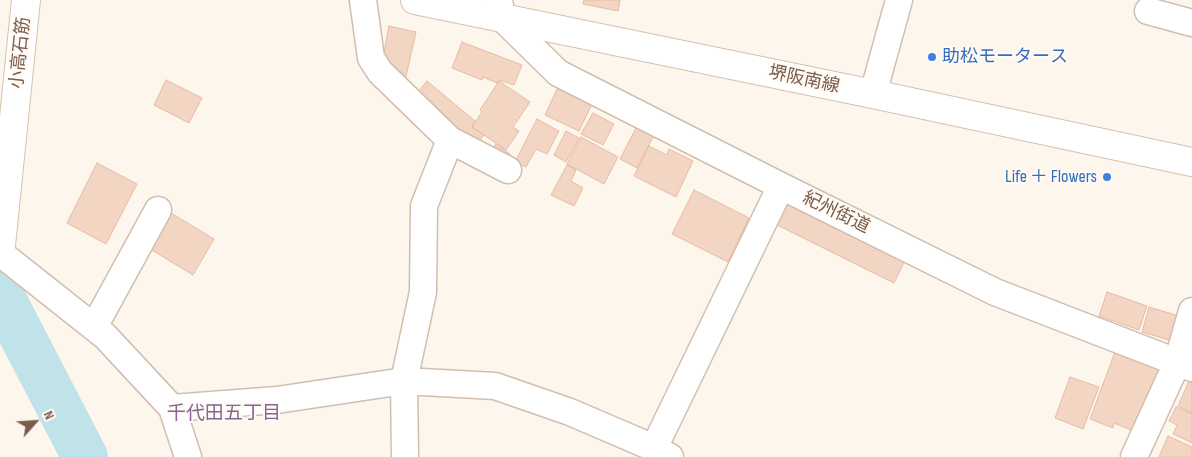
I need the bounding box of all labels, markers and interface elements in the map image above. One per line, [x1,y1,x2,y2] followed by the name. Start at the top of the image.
[6,16,36,90] street label: 小高石筋
[942,46,1068,68] place label: 助松モータース
[926,51,938,63] marker: 助松モータース
[767,62,841,98] street label: 堺阪南線
[1005,166,1097,188] place label: Life ＋ Flowers
[1101,171,1113,183] marker: Life ＋ Flowers
[799,188,873,238] street label: 紀州街道
[10,397,60,447] north arrow
[167,403,281,425] district label: 千代田五丁目
[40,408,58,422] text: N

